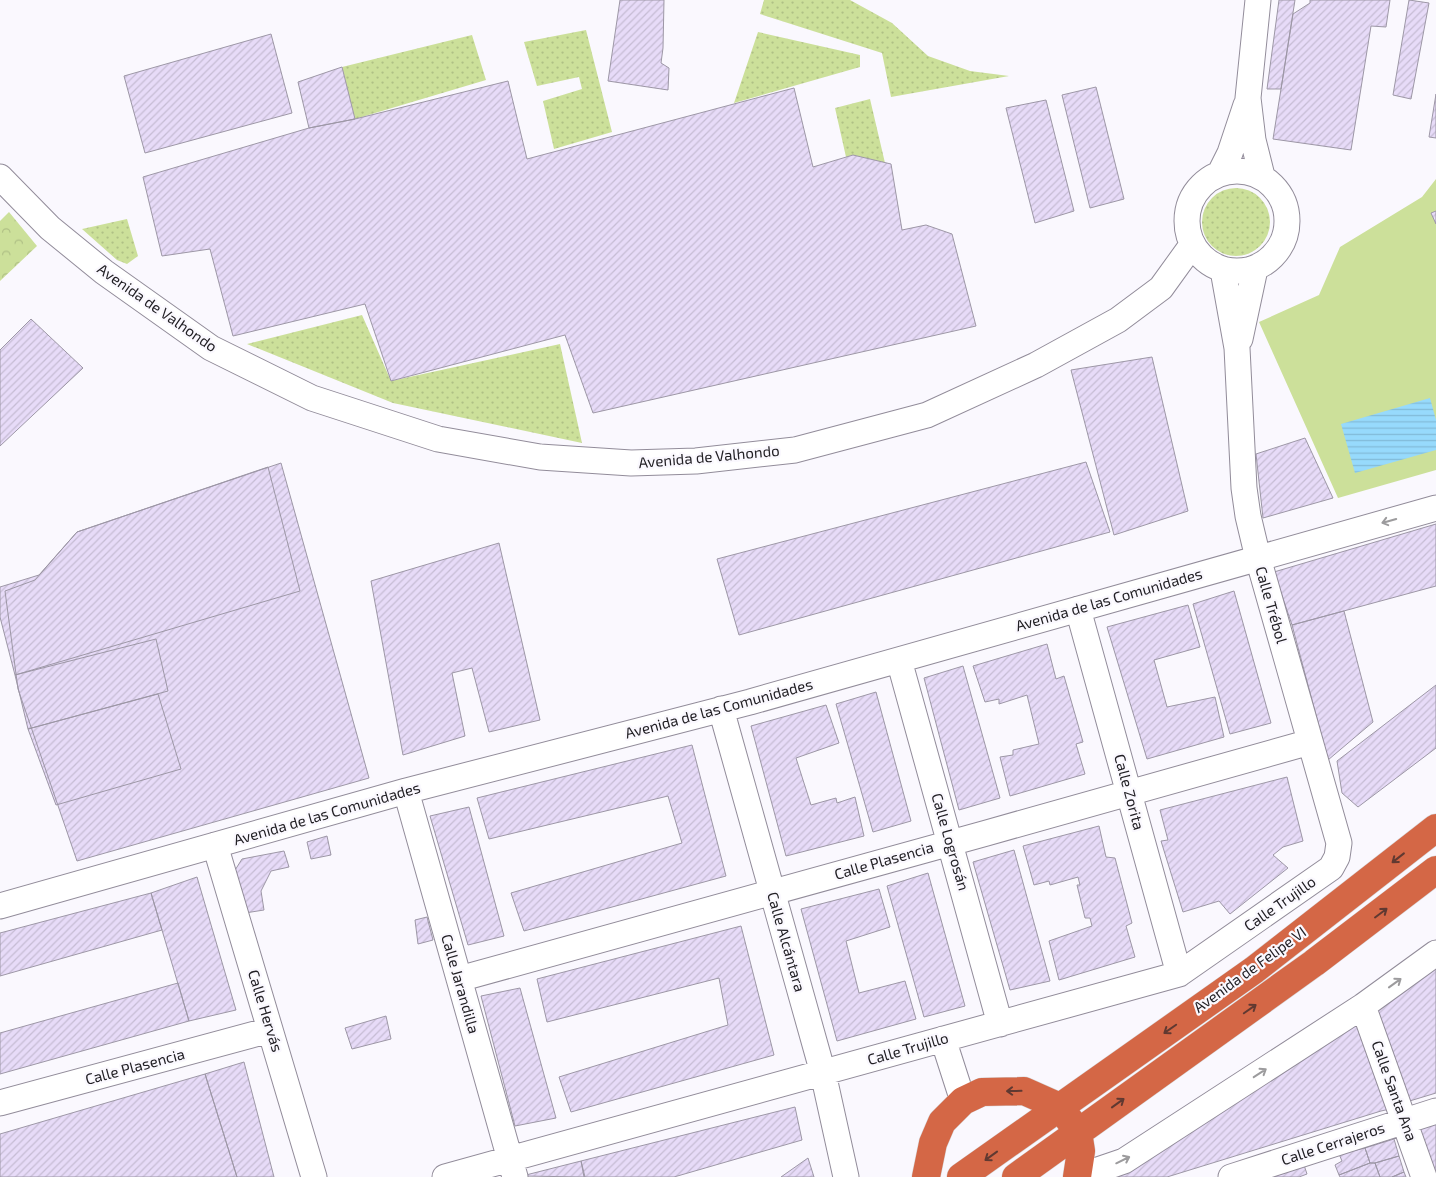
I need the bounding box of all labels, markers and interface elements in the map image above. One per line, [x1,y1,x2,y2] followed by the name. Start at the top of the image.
[94,259,221,355] street label: Avenida de Valhondo
[638,441,780,471] street label: Avenida de Valhondo
[1381,517,1397,527] one-way arrow
[1013,564,1204,634] street label: Avenida de las Comunidades
[1252,564,1292,646] street label: Calle Trébol
[623,674,815,742] street label: Avenida de las Comunidades
[1111,752,1149,832] street label: Calle Zorita
[231,778,422,848] street label: Avenida de las Comunidades
[928,791,973,893] street label: Calle Logrosán
[832,837,935,883] street label: Calle Plasencia
[1391,852,1404,863] one-way arrow
[1240,872,1319,935] street label: Calle Trujillo
[764,890,810,994] street label: Calle Alcántara
[1374,907,1387,918] one-way arrow
[1190,922,1309,1016] street label: Avenida de Felipe VI
[438,932,484,1035] street label: Calle Jarandilla
[245,967,287,1054] street label: Calle Hervás
[1388,977,1401,988] one-way arrow
[1243,1004,1257,1014] one-way arrow
[1163,1024,1177,1034] one-way arrow
[865,1028,951,1069] street label: Calle Trujillo
[1368,1038,1421,1143] street label: Calle Santa Ana
[83,1044,186,1088] street label: Calle Plasencia
[1253,1067,1267,1078] one-way arrow
[1006,1086,1022,1096] one-way arrow
[1110,1098,1124,1108] one-way arrow
[1279,1118,1387,1169] street label: Calle Cerrajeros
[985,1150,999,1161] one-way arrow
[1115,1155,1130,1164] one-way arrow

